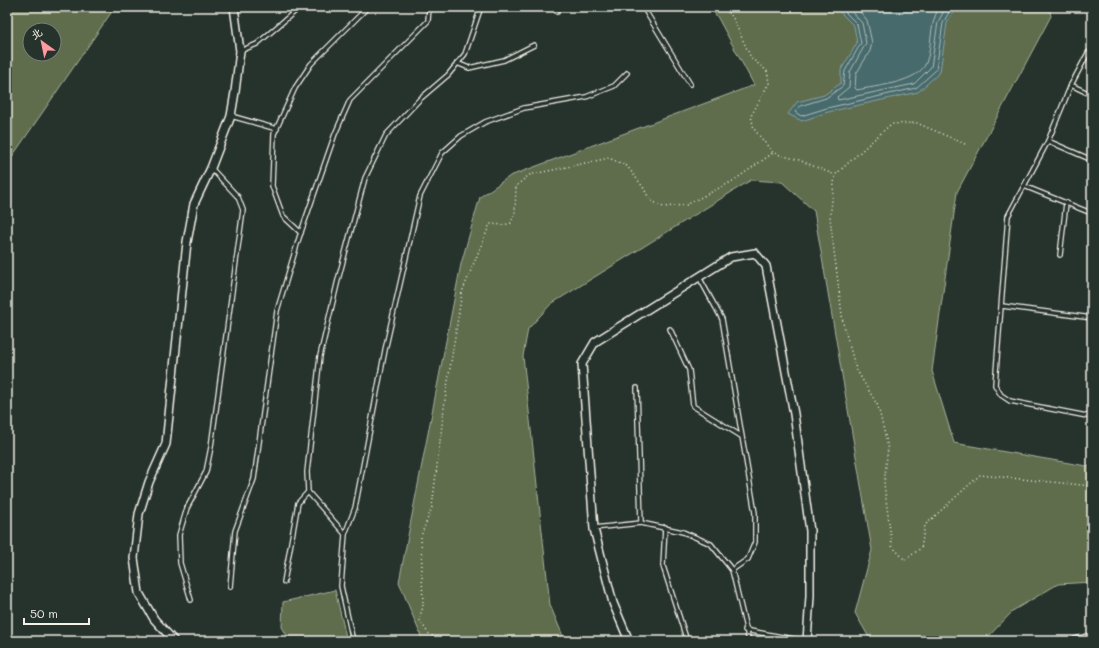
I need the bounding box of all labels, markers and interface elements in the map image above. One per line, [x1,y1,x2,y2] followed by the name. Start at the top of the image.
[22,22,62,62] north arrow
[28,24,45,42] text: 北
[24,600,89,626] scale bar
[30,605,58,621] text: 50 m

